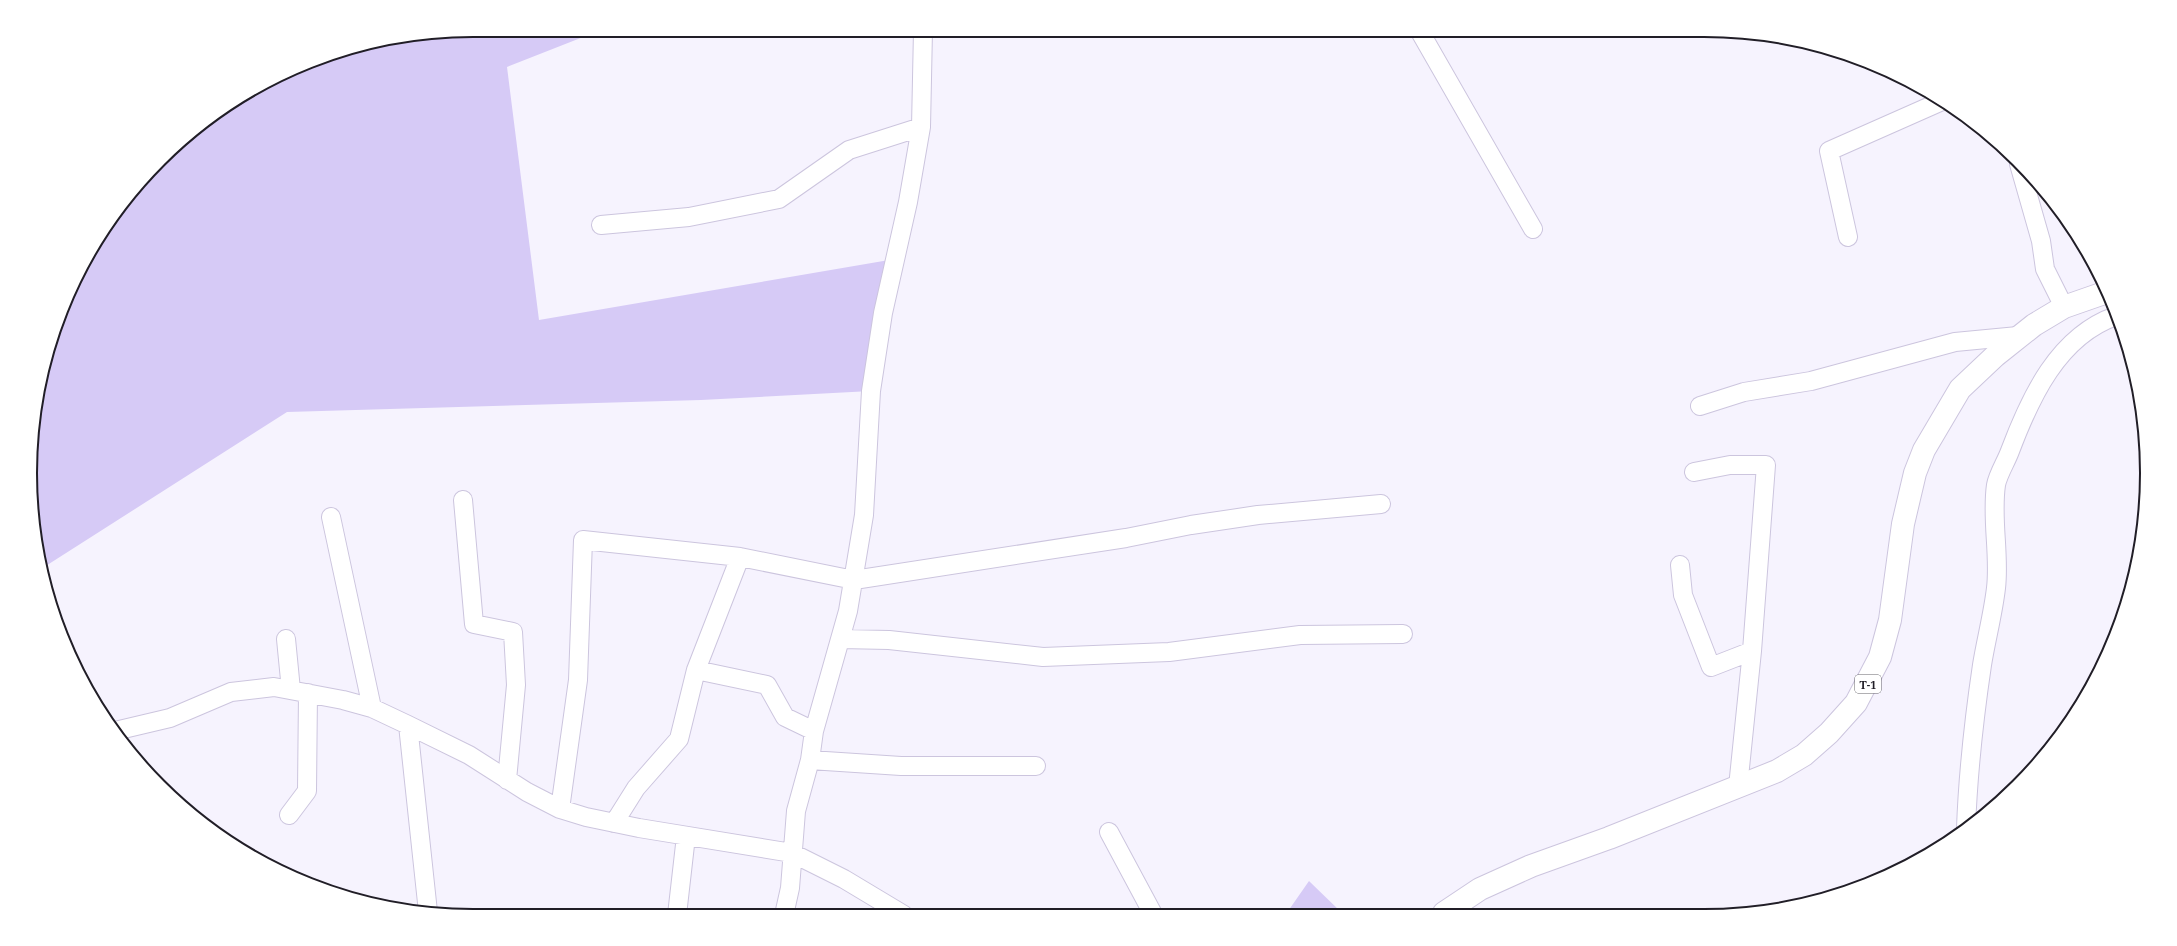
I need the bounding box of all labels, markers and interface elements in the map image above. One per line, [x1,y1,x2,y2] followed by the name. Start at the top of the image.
[1855,675,1881,693] road number: T-1

